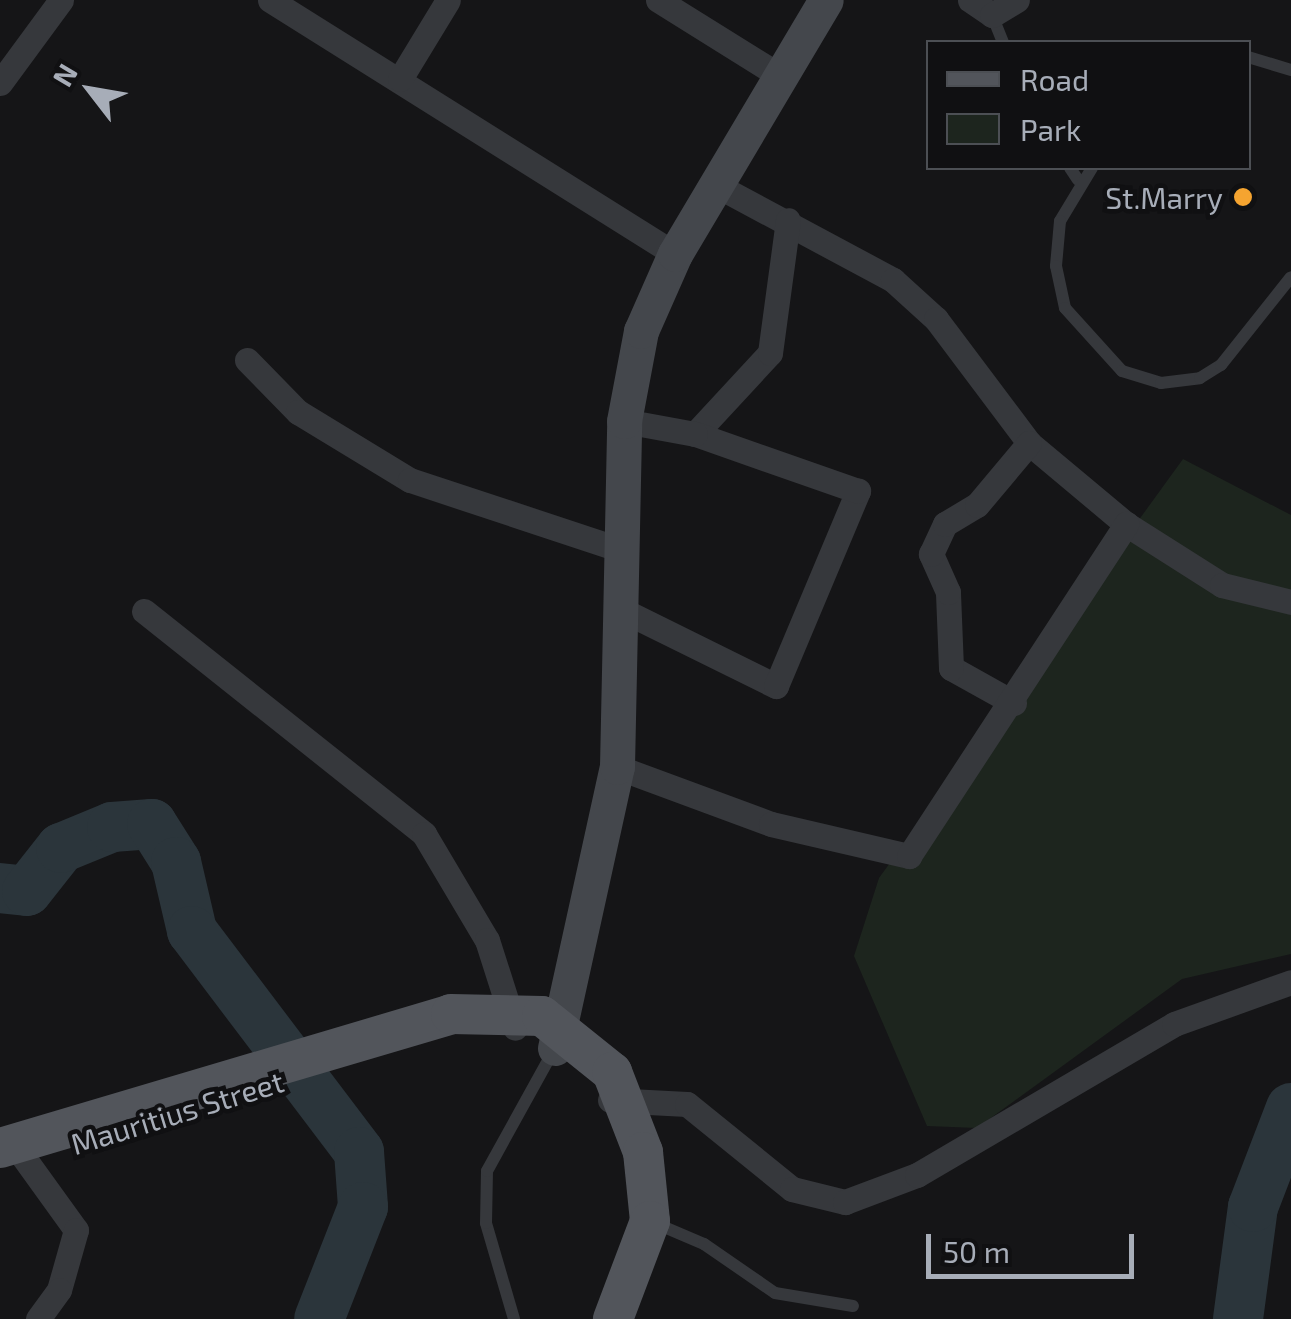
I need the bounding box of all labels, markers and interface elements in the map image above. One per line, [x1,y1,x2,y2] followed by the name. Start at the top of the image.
[40,40,140,140] north arrow
[926,40,1251,170] legend
[45,57,84,92] text: N
[1020,61,1089,97] text: Road
[1020,111,1081,147] text: Park
[1105,179,1223,215] place label: St.Marry
[1232,186,1254,208] marker: St.Marry
[66,1063,288,1161] street label: Mauritius Street
[931,1214,1138,1276] scale bar
[943,1233,1010,1269] text: 50 m

